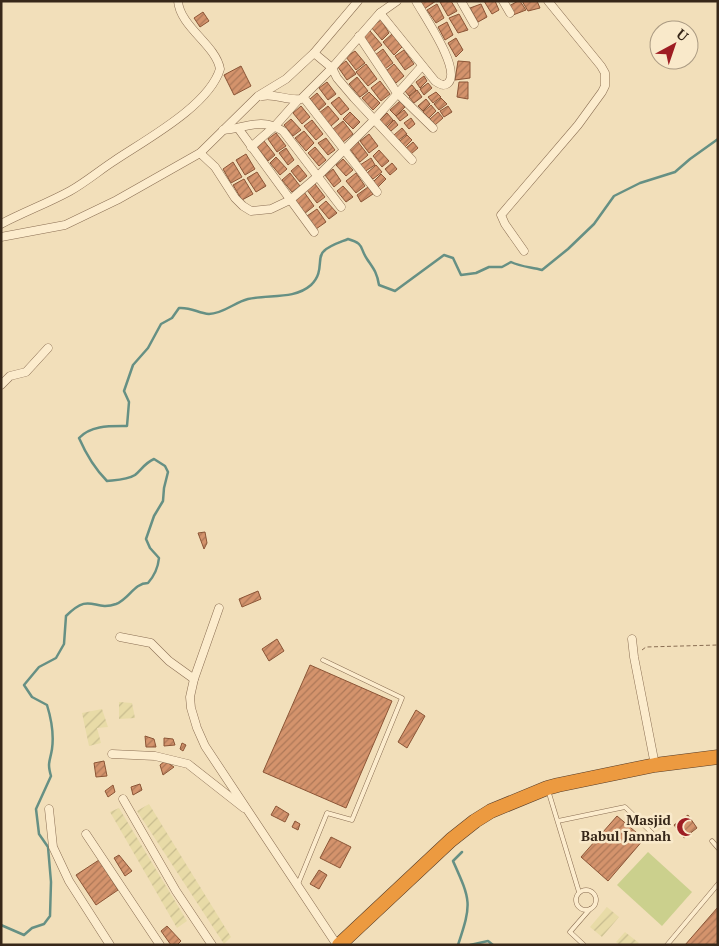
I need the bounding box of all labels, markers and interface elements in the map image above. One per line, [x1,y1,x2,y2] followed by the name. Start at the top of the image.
[649,20,699,70] north arrow
[673,24,693,45] text: U
[581,810,672,845] place label: Masjid Babul Jannah
[675,816,697,838] mosque icon: Masjid Babul Jannah

